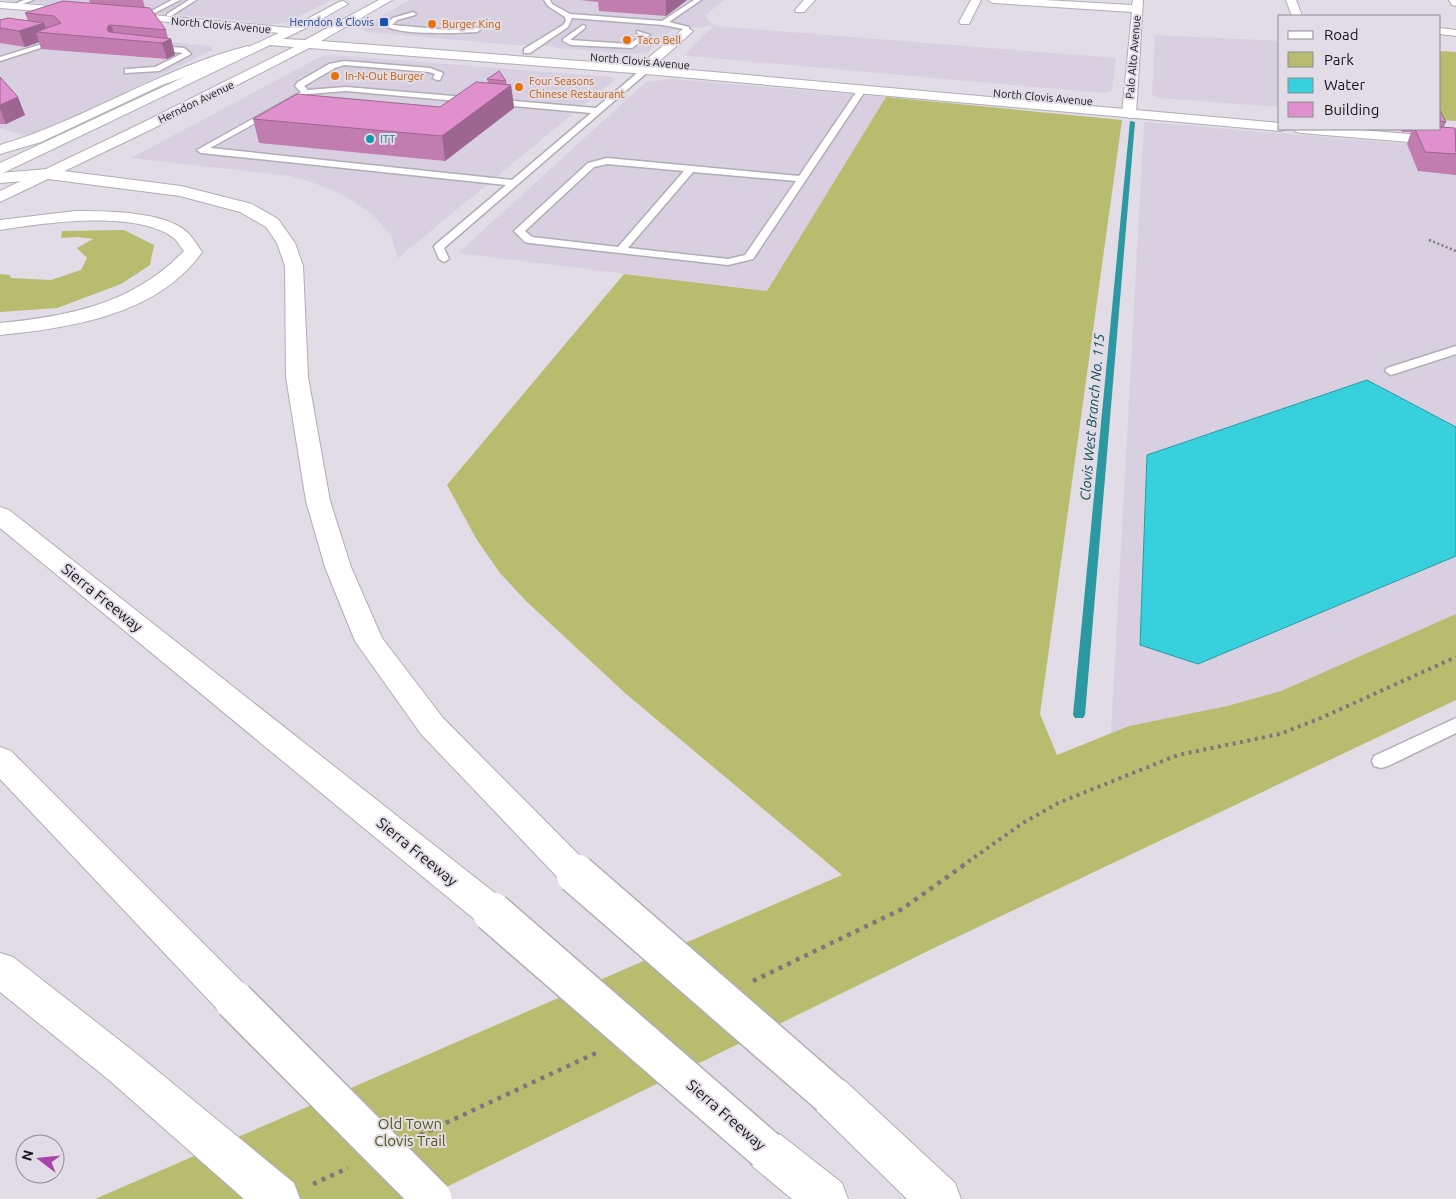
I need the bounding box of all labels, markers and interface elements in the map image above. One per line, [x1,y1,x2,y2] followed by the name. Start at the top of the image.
[1123,14,1143,100] street label: Palo Alto Avenue
[171,15,271,35] street label: North Clovis Avenue
[1278,15,1441,130] legend
[290,16,374,28] place label: Herndon & Clovis
[378,16,390,28] marker: Herndon & Clovis
[426,18,438,30] marker: Burger King
[442,18,501,30] place label: Burger King
[1324,26,1359,43] text: Road
[621,34,633,46] marker: Taco Bell
[637,34,681,46] place label: Taco Bell
[590,51,690,71] street label: North Clovis Avenue
[1324,51,1354,68] text: Park
[329,70,341,82] marker: In-N-Out Burger
[345,70,425,82] place label: In-N-Out Burger
[529,75,625,100] place label: Four Seasons Chinese Restaurant
[1324,76,1365,93] text: Water
[156,78,236,126] street label: Herndon Avenue
[513,81,525,93] marker: Four Seasons Chinese Restaurant
[993,87,1093,107] street label: North Clovis Avenue
[1324,101,1379,118] text: Building
[364,133,376,145] marker: ITT
[380,133,395,145] place label: ITT
[1077,333,1107,501] water label: Clovis West Branch No. 115
[59,560,146,635] street label: Sierra Freeway
[374,814,461,889] street label: Sierra Freeway
[684,1076,769,1153] street label: Sierra Freeway
[374,1115,446,1149] park label: Old Town Clovis Trail
[15,1134,65,1184] north arrow
[18,1148,37,1163] text: N

